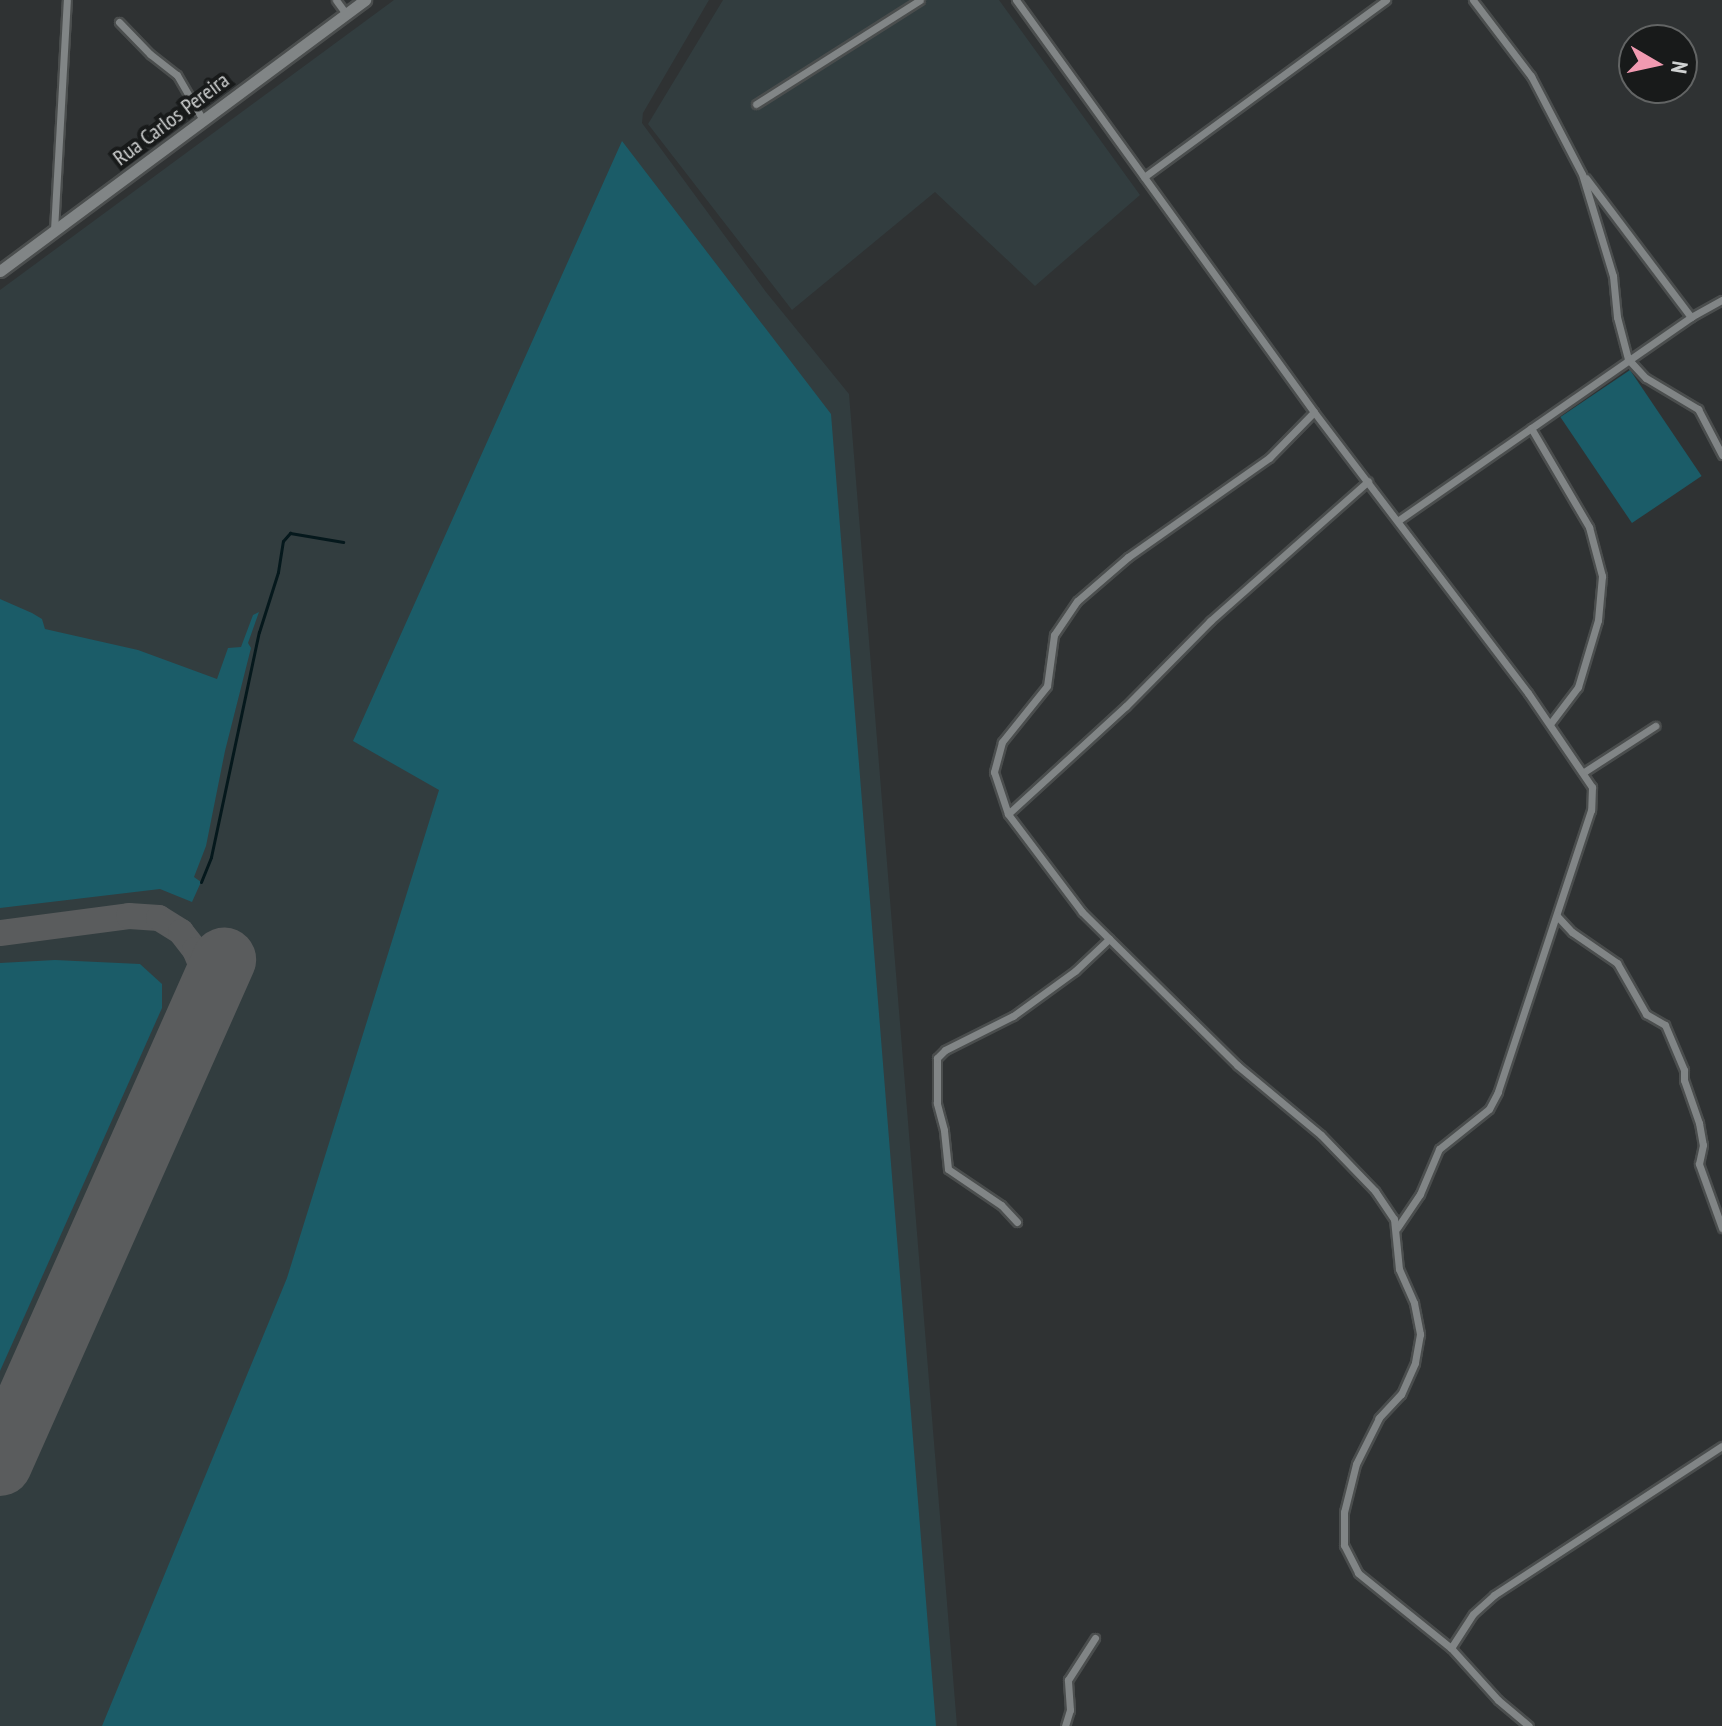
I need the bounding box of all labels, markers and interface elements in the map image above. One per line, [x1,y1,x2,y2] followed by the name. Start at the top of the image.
[1618,24,1698,104] north arrow
[1665,59,1694,75] text: N
[108,67,234,171] street label: Rua Carlos Pereira

